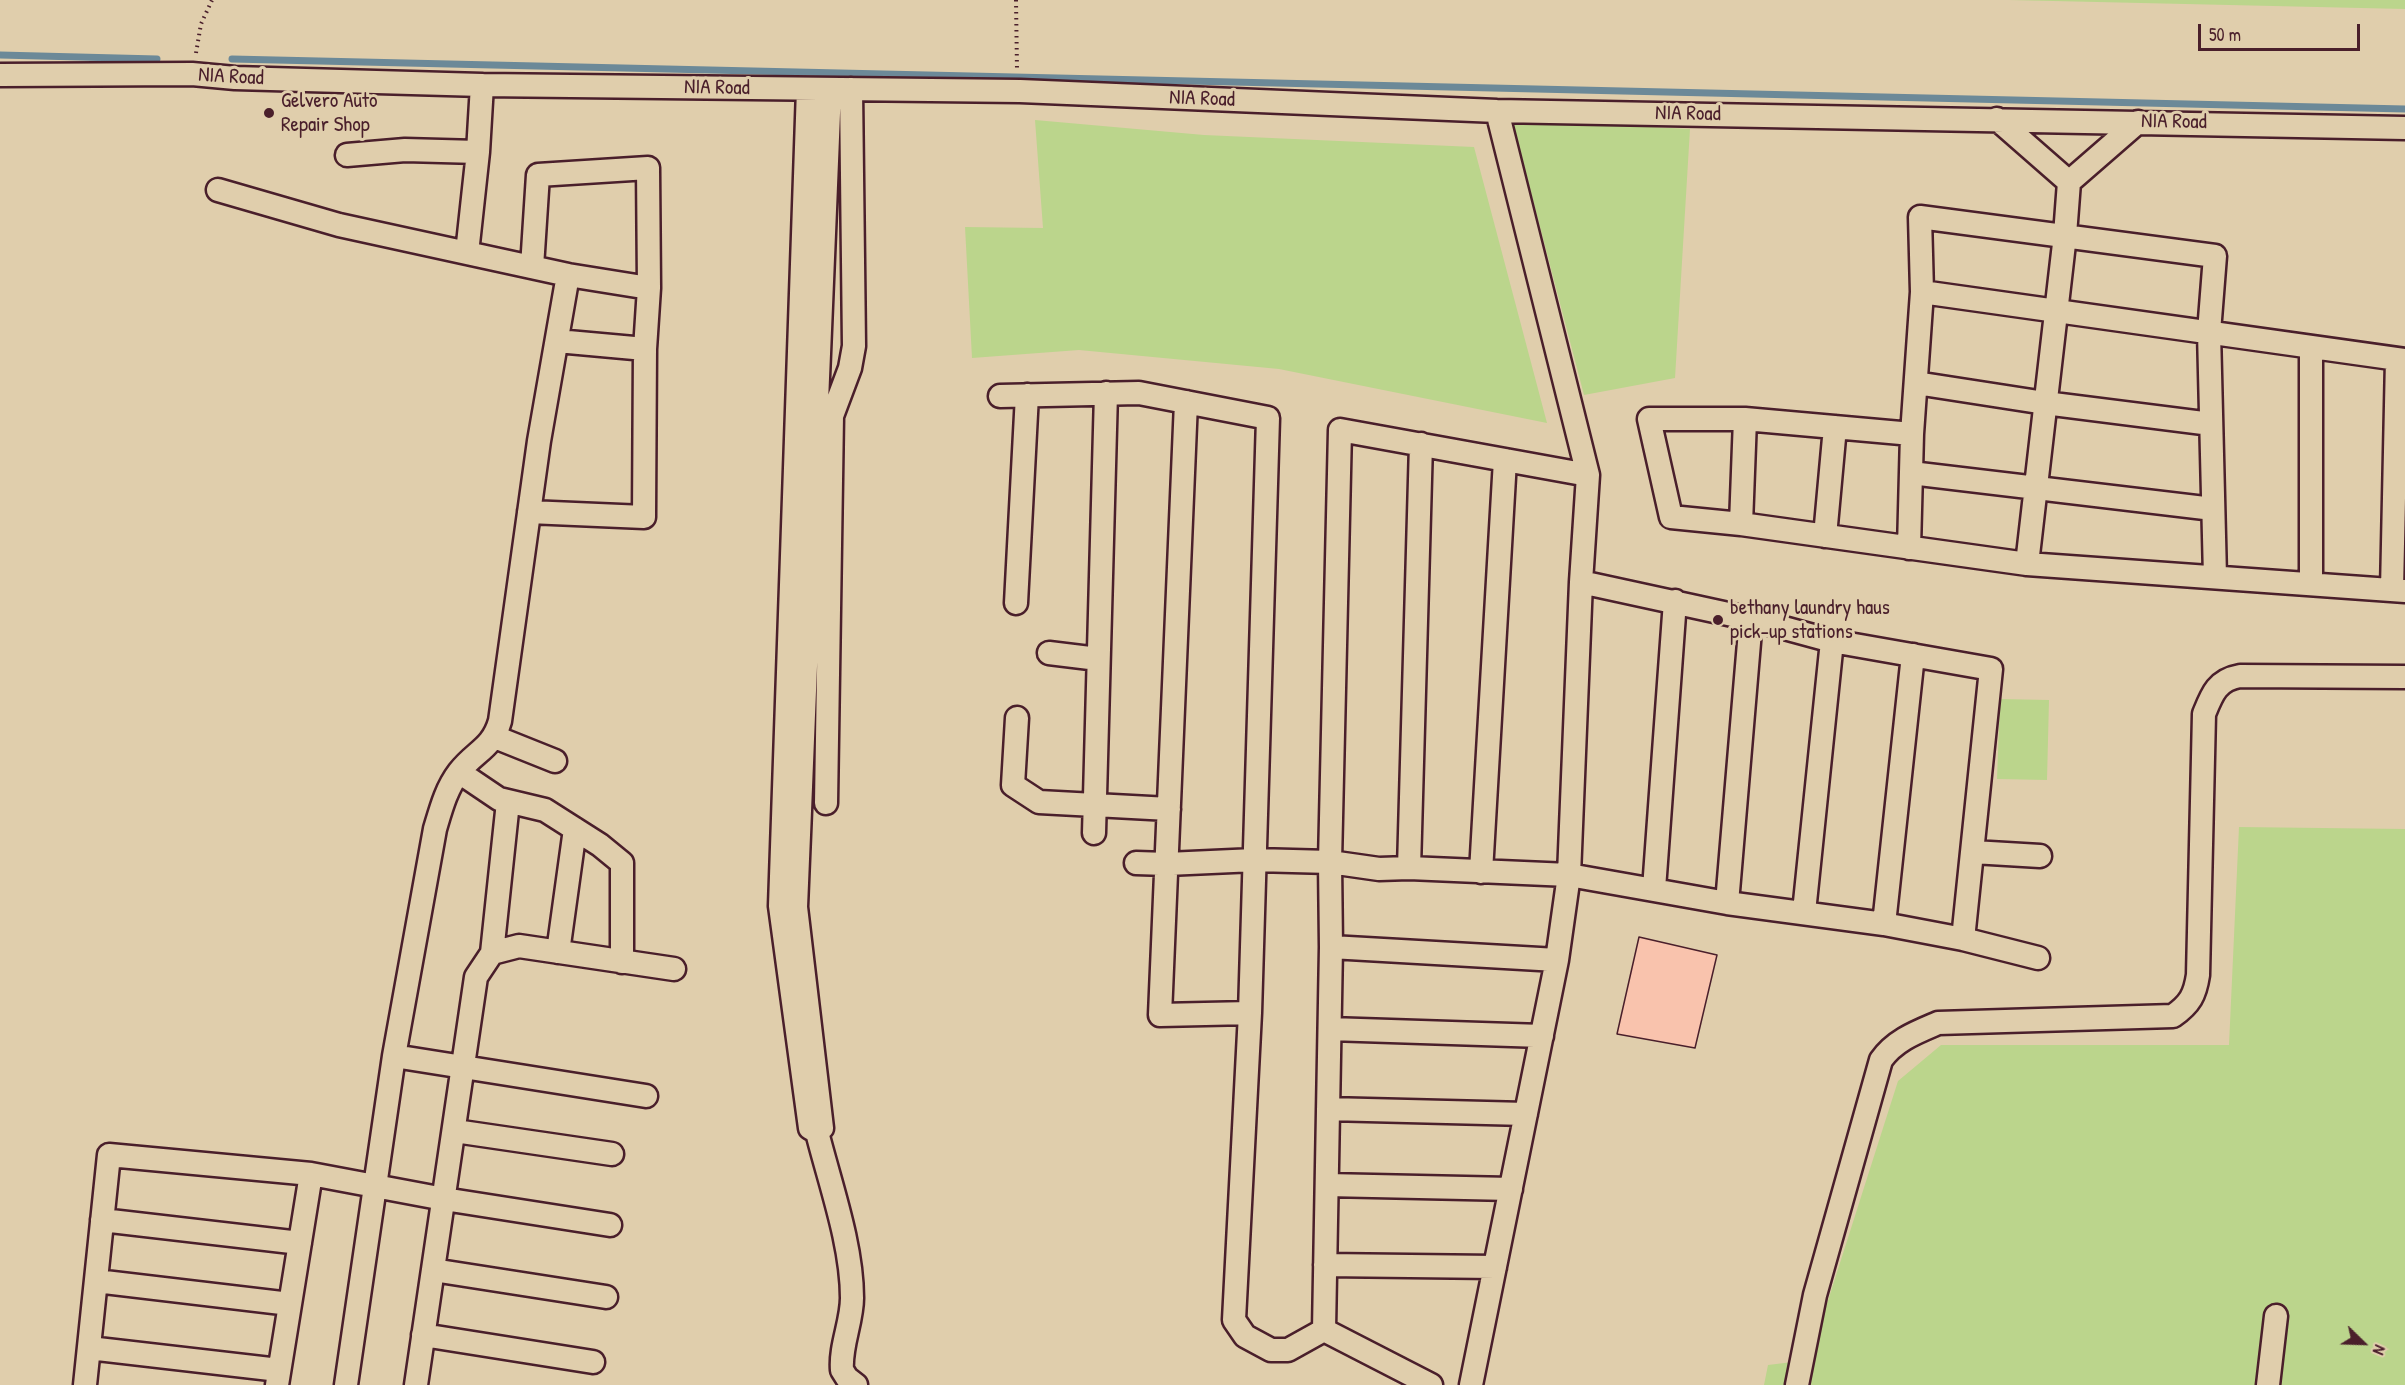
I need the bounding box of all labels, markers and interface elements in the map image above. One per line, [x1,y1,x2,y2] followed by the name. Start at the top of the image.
[2201,12,2363,50] scale bar
[2209,22,2241,47] text: 50 m
[198,63,264,91] street label: NIA Road
[684,75,750,101] street label: NIA Road
[1169,85,1235,113] street label: NIA Road
[281,88,377,138] place label: Gelvero Auto Repair Shop
[1655,101,1721,127] street label: NIA Road
[262,106,276,120] marker: Gelvero Auto Repair Shop
[2141,109,2207,135] street label: NIA Road
[1730,595,1890,645] place label: bethany laundry haus pick-up stations
[1711,613,1725,627] marker: bethany laundry haus pick-up stations
[2333,1313,2393,1373] north arrow
[2368,1342,2391,1358] text: N

